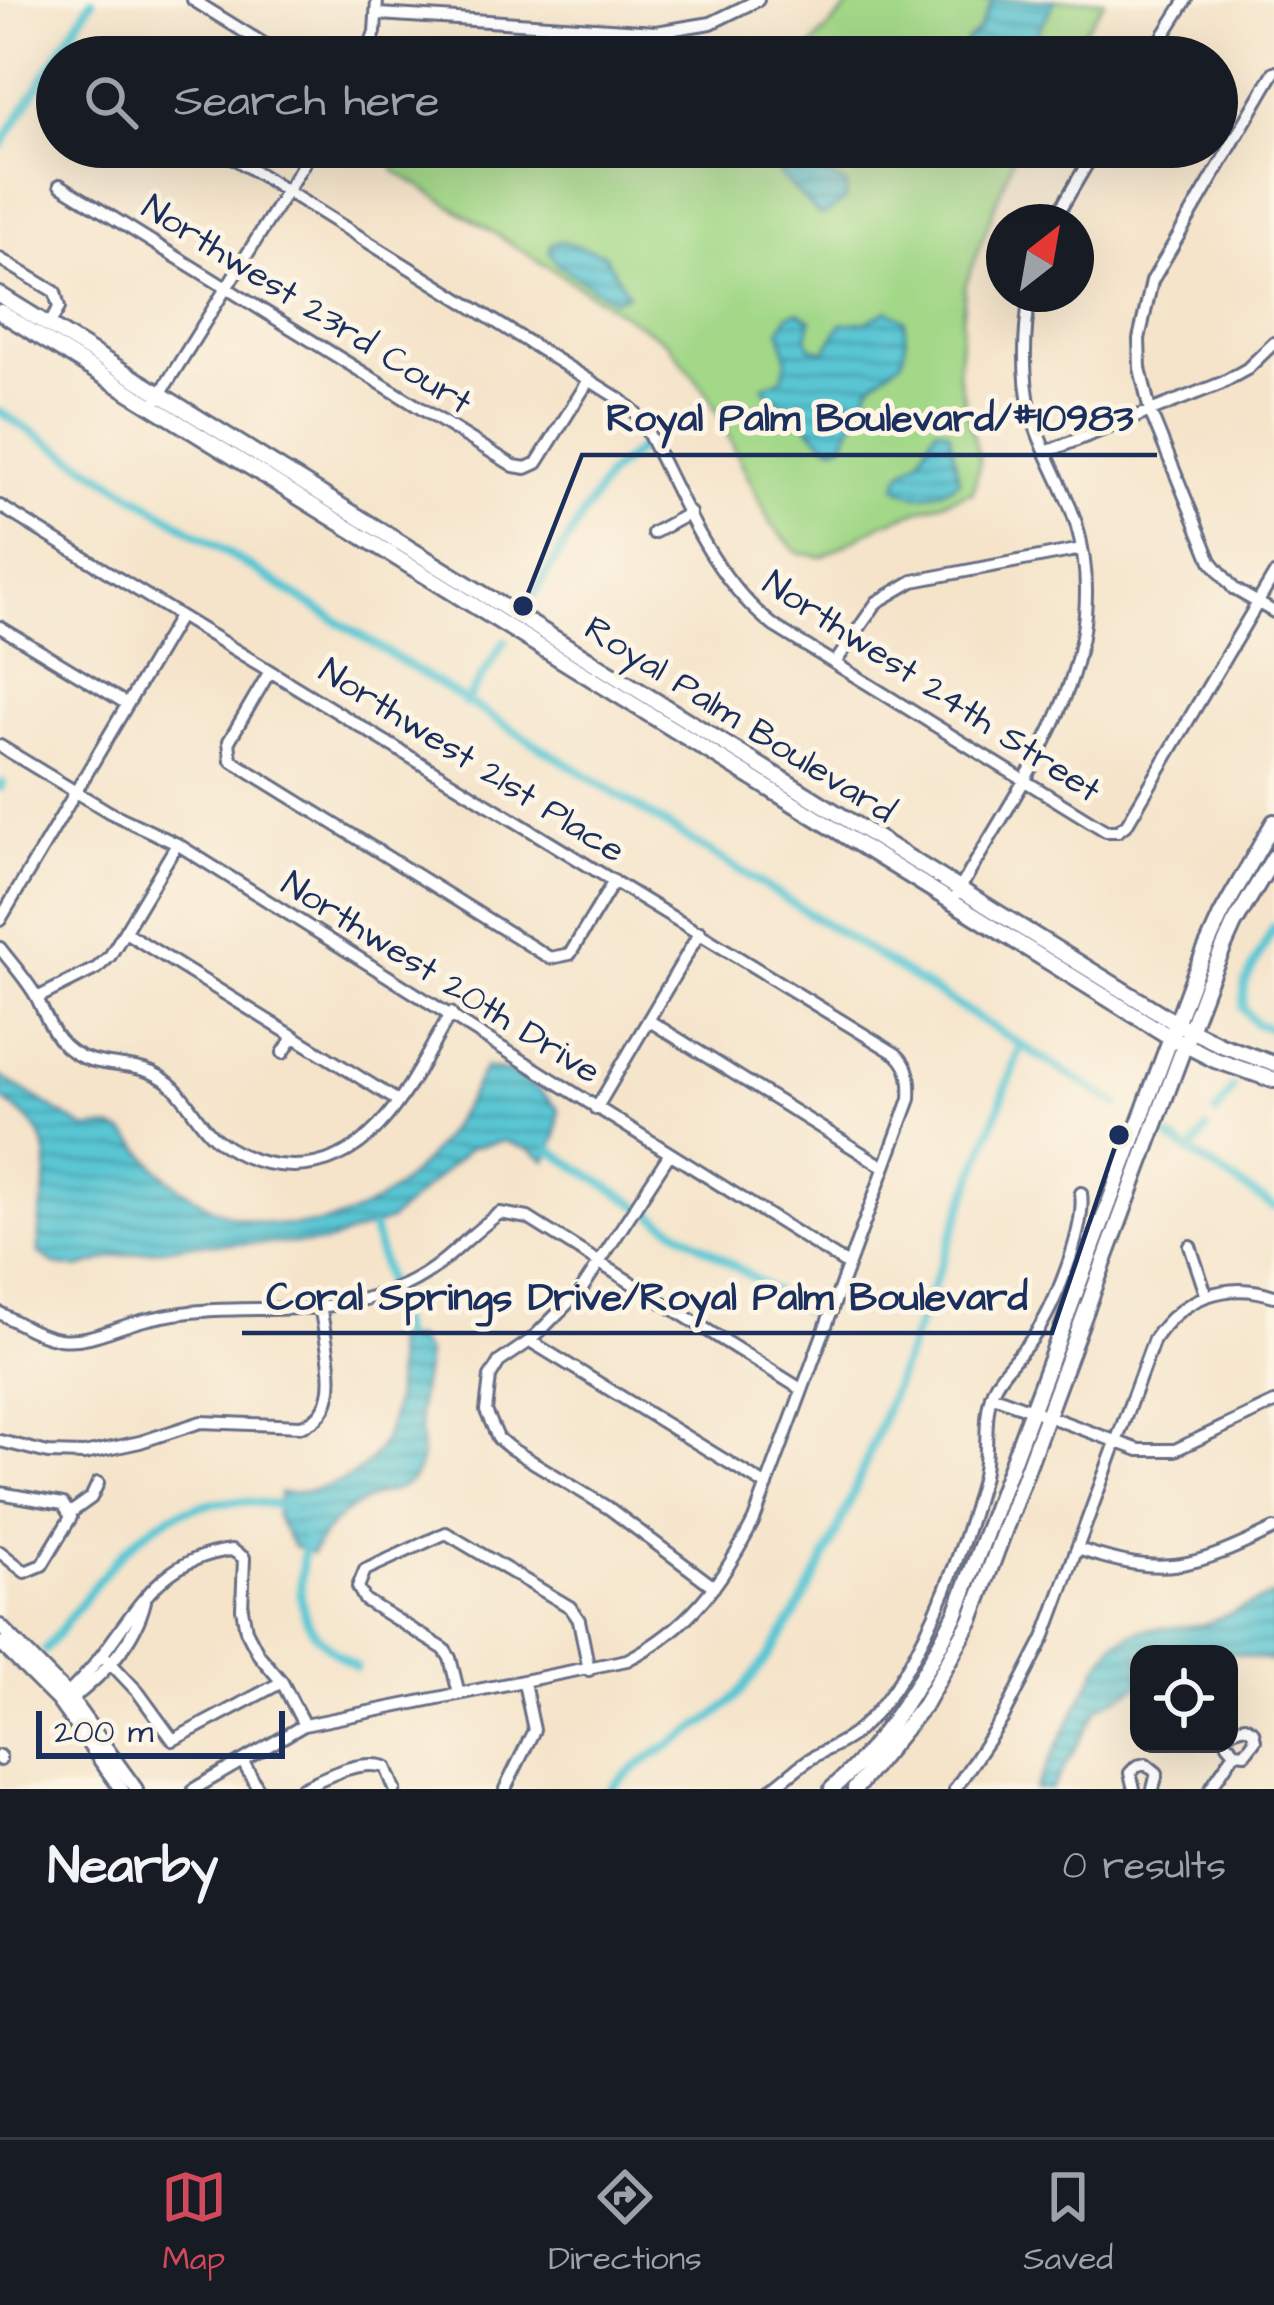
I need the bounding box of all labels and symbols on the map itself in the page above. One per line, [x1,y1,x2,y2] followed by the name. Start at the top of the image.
[132,183,482,428] street label: Northwest 23rd Court
[986,204,1094,312] north arrow
[582,380,1157,455] callout: Royal Palm Boulevard/#10983
[606,393,1134,449] text: Royal Palm Boulevard/#10983
[753,559,1111,816] street label: Northwest 24th Street
[574,604,905,837] street label: Royal Palm Boulevard
[309,646,634,876] street label: Northwest 21st Place
[271,859,610,1097] street label: Northwest 20th Drive
[242,1258,1052,1333] callout: Coral Springs Drive/Royal Palm Boulevard
[266,1272,1028,1328] text: Coral Springs Drive/Royal Palm Boulevard
[36,1705,285,1758] scale bar

